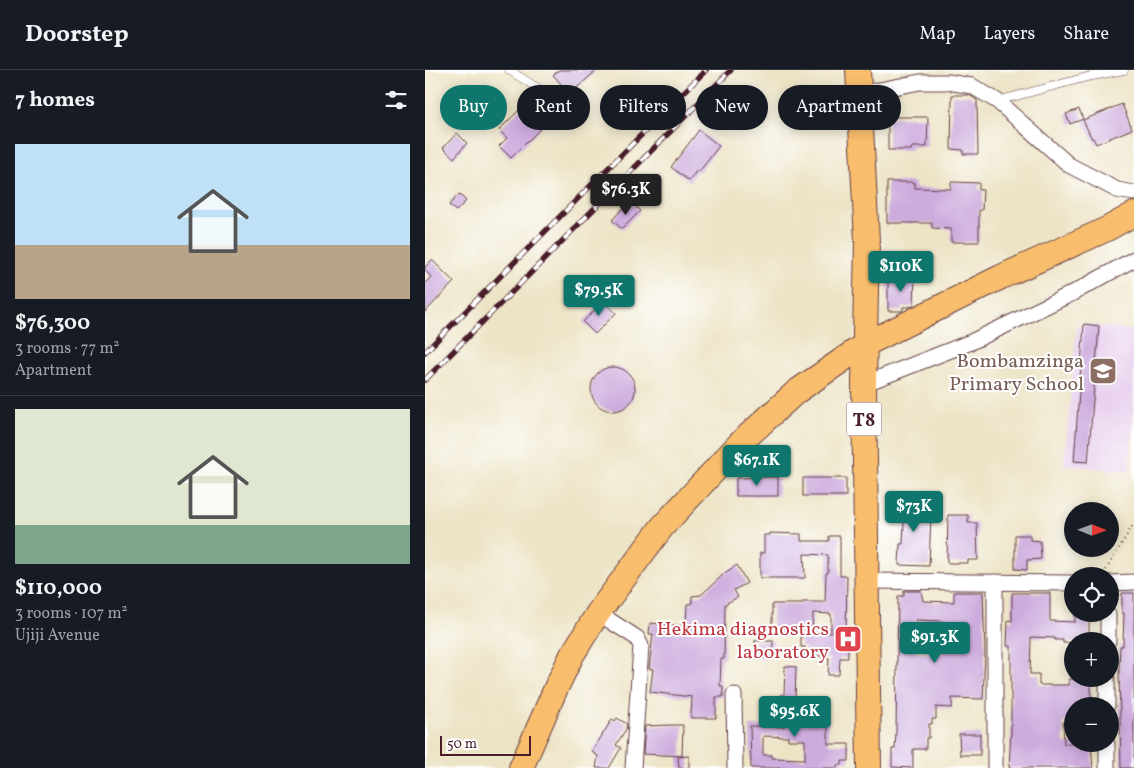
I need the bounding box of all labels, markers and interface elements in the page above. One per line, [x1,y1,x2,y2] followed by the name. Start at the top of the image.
[25,18,129,52] text: Doorstep
[919,22,955,47] text: Map
[983,22,1035,47] text: Layers
[1063,22,1109,47] text: Share
[440,85,507,130] chip: Buy
[517,85,590,130] chip: Rent
[600,85,686,130] chip: Filters
[696,85,768,130] chip: New
[778,85,901,130] chip: Apartment
[15,86,95,115] text: 7 homes
[382,86,410,114] icon: filters
[585,174,667,216] pin: $76.3K
[168,176,258,266] icon: home
[601,179,651,201] text: $76.3K
[866,250,936,293] pin: $110K
[879,256,923,278] text: $110K
[558,274,640,317] pin: $79.5K
[575,280,623,302] text: $79.5K
[15,309,90,338] text: $76,300
[15,338,119,360] text: 3 rooms · 77 m²
[949,348,1084,399] place label: Bombamzinga Primary School
[1088,356,1118,386] school or university icon: Bombamzinga Primary School
[15,360,92,382] text: Apartment
[847,402,881,436] road number: T8
[168,442,258,532] icon: home
[716,444,798,487] pin: $67.1K
[734,450,780,472] text: $67.1K
[884,490,944,533] pin: $73K
[896,496,932,518] text: $73K
[1064,502,1119,558] north arrow
[1064,502,1119,752] map controls
[1064,567,1119,622] button: locate
[15,574,102,603] text: $110,000
[15,603,128,625] text: 3 rooms · 107 m²
[657,616,829,667] place label: Hekima diagnostics laboratory
[894,622,976,664] pin: $91.3K
[833,624,863,654] hospital icon: Hekima diagnostics laboratory
[15,625,100,647] text: Ujiji Avenue
[911,627,959,649] text: $91.3K
[1064,632,1119,687] button: +
[754,696,836,738] pin: $95.6K
[1064,697,1119,752] button: −
[770,701,820,723] text: $95.6K
[440,733,531,756] scale bar
[447,735,477,754] text: 50 m

